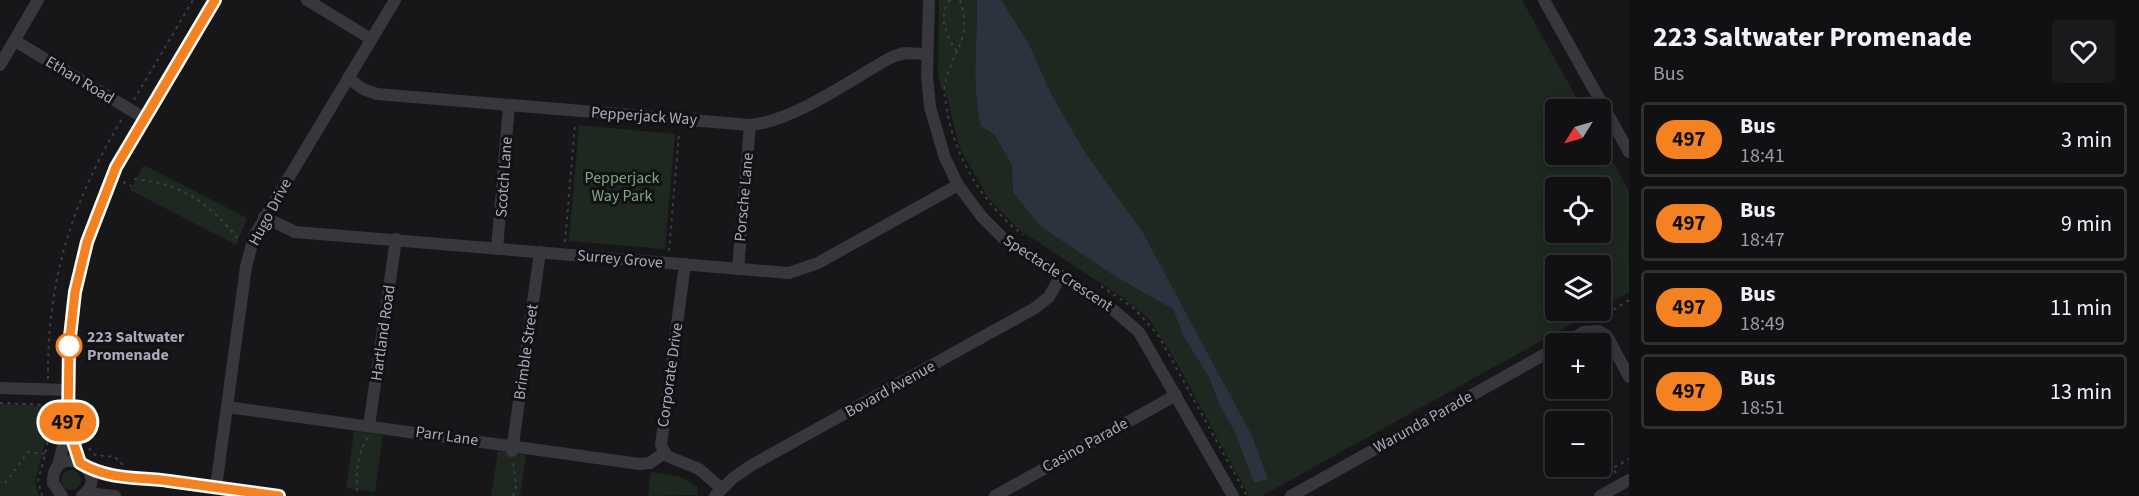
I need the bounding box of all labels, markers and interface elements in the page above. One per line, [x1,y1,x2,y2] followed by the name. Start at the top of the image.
[1653,17,1972,57] text: 223 Saltwater Promenade
[2052,20,2115,83] button: heart
[42,51,118,109] street label: Ethan Road
[1653,60,1684,88] text: Bus
[1545,99,1611,165] north arrow
[1545,99,1611,477] map controls
[590,101,698,131] street label: Pepperjack Way
[1740,110,1776,142] text: Bus
[1672,124,1706,154] text: 497
[2061,124,2112,156] text: 3 min
[490,136,518,218] street label: Scotch Lane
[1740,142,1785,170] text: 18:41
[729,152,759,242] street label: Porsche Lane
[584,167,660,207] park label: Pepperjack Way Park
[243,174,297,250] street label: Hugo Drive
[1545,177,1611,243] button: locate
[1740,194,1776,226] text: Bus
[1672,208,1706,238] text: 497
[2061,208,2112,240] text: 9 min
[1740,226,1785,254] text: 18:47
[999,229,1117,317] street label: Spectacle Crescent
[576,244,664,274] street label: Surrey Grove
[1545,255,1611,321] button: layers
[1740,278,1776,310] text: Bus
[365,284,401,382] street label: Hartland Road
[1672,292,1706,322] text: 497
[2050,292,2112,324] text: 11 min
[508,302,544,401] street label: Brimble Street
[1740,310,1785,338] text: 18:49
[652,321,688,428] street label: Corporate Drive
[87,326,185,366] place label: 223 Saltwater Promenade
[56,333,82,359] marker: 223 Saltwater Promenade
[1545,333,1611,399] button: +
[841,355,939,423] street label: Bovard Avenue
[1740,362,1776,394] text: Bus
[1672,376,1706,406] text: 497
[2050,376,2112,408] text: 13 min
[1370,386,1476,458] street label: Warunda Parade
[1740,394,1785,422] text: 18:51
[34,402,103,442] line badge: 497
[51,407,85,437] text: 497
[1545,411,1611,477] button: −
[1038,412,1132,478] street label: Casino Parade
[414,421,480,451] street label: Parr Lane

